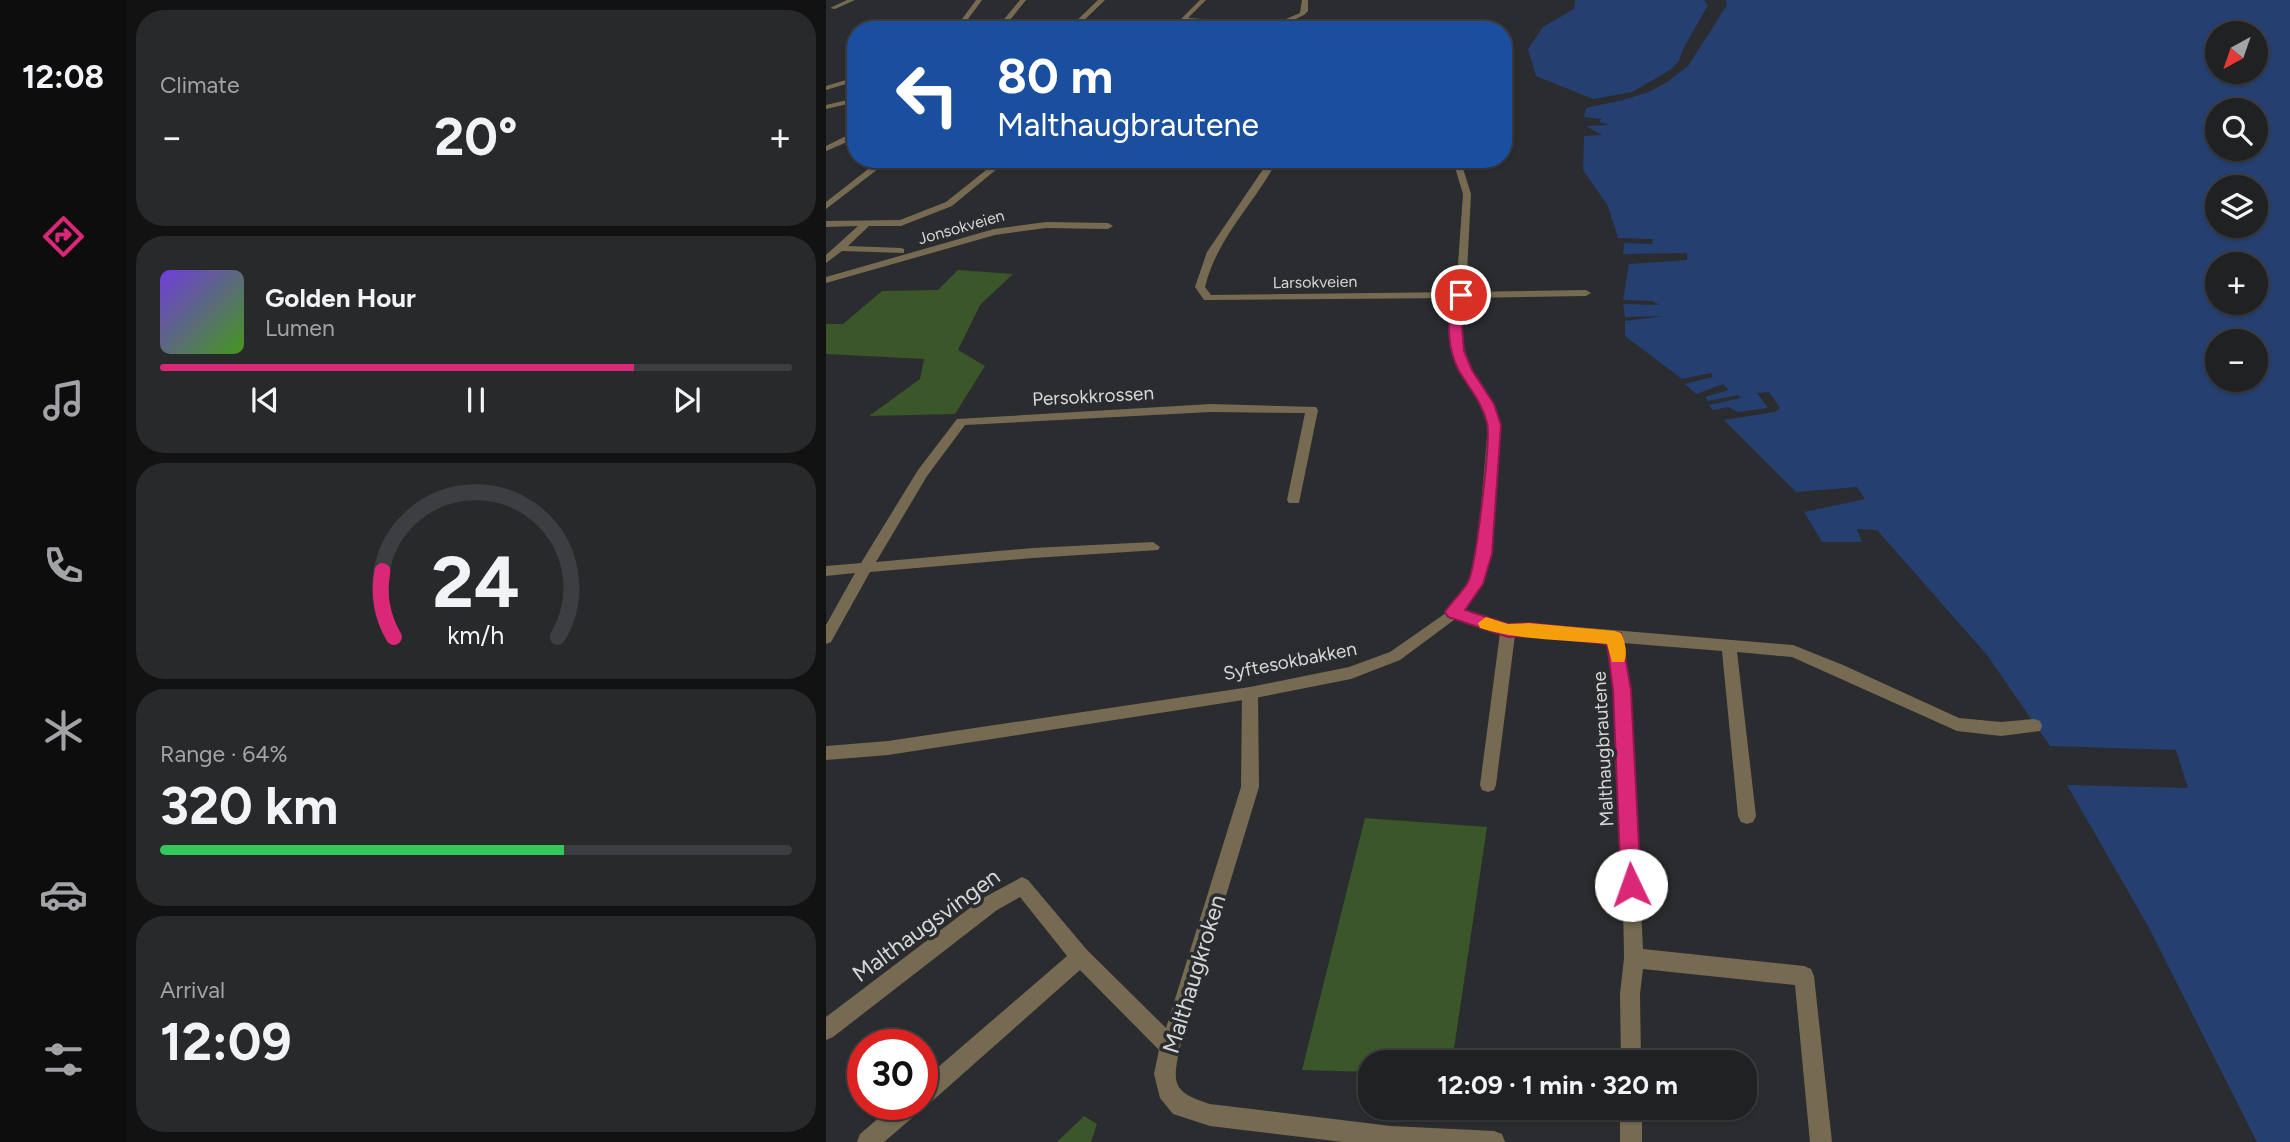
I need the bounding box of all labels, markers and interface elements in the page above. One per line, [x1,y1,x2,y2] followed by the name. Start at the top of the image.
[2205,21,2268,84] north arrow
[2205,21,2268,392] map controls
[997,46,1113,105] text: 80 m
[882,49,973,140] icon: left
[22,58,104,96] text: 12:08
[160,71,239,99] text: Climate
[2205,98,2268,161] button: search
[434,106,518,168] text: 20°
[997,106,1259,144] text: Malthaugbrautene
[160,114,184,160] text: −
[768,114,792,160] text: +
[2205,175,2268,238] button: layers
[916,206,1007,248] street label: Jonsokveien
[39,212,88,261] icon: directions
[2205,252,2268,315] button: +
[1431,265,1491,325] pin
[1273,272,1358,292] street label: Larsokveien
[1442,276,1480,314] icon: arrive
[265,282,416,314] text: Golden Hour
[265,314,335,342] text: Lumen
[2205,329,2268,392] button: −
[39,376,88,425] icon: music
[246,381,284,419] icon: previous
[457,381,495,419] icon: pause
[668,381,706,419] icon: next
[1031,381,1155,411] street label: Persokkrossen
[432,538,520,625] text: 24
[39,541,88,590] icon: phone
[447,620,505,650] text: km/h
[1221,637,1359,685] street label: Syftesokbakken
[1587,671,1619,827] street label: Malthaugbrautene
[39,706,88,755] icon: climate
[160,740,288,768] text: Range · 64%
[160,775,338,837] text: 320 km
[1594,848,1668,922] position arrow
[847,862,1005,988] street label: Malthaugsvingen
[39,870,88,919] icon: car
[1157,891,1231,1057] street label: Malthaugkroken
[160,976,225,1004] text: Arrival
[160,1011,292,1073] text: 12:09
[847,1029,938,1120] speed limit sign: 30
[39,1035,88,1084] icon: filters
[1437,1069,1678,1101] text: 12:09 · 1 min · 320 m

